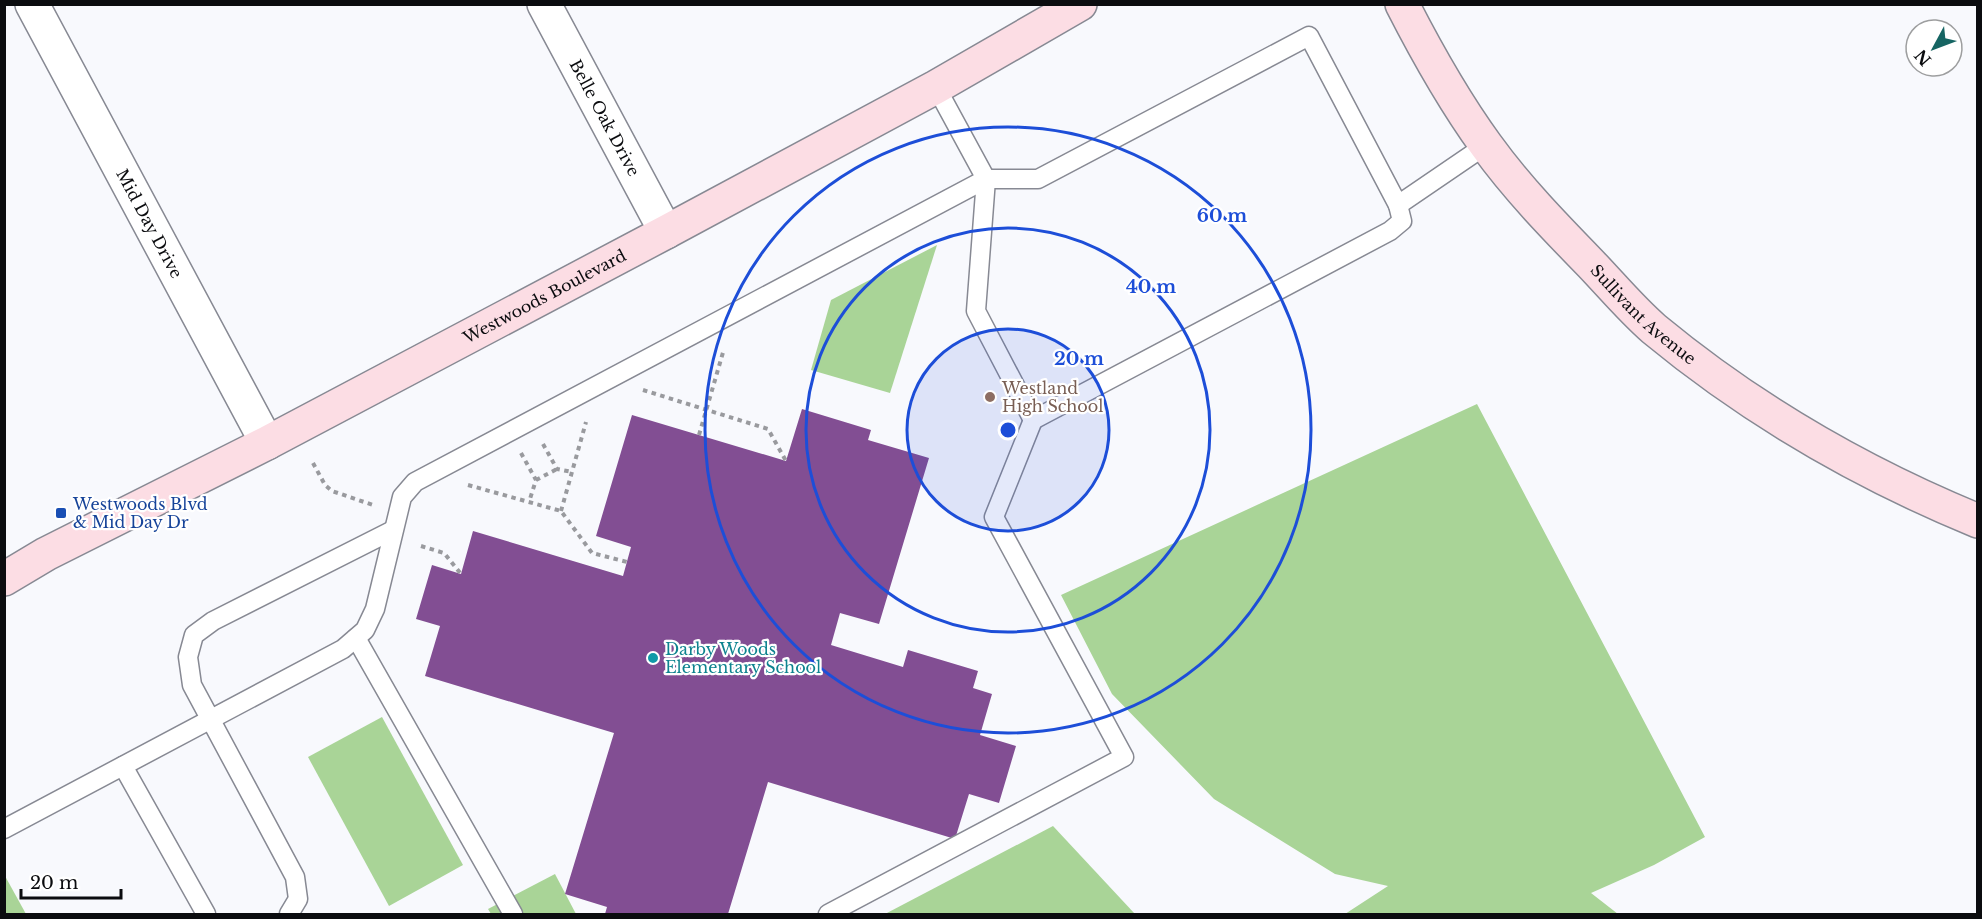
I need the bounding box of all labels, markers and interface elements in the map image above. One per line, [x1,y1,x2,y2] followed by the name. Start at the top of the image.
[1904,18,1964,78] north arrow
[1910,46,1935,70] text: N
[565,56,644,180] street label: Belle Oak Drive
[112,165,187,282] street label: Mid Day Drive
[1197,205,1247,227] text: 60 m
[459,245,629,348] street label: Westwoods Boulevard
[1587,260,1700,369] street label: Sullivant Avenue
[1126,276,1176,298] text: 40 m
[1054,348,1104,370] text: 20 m
[1001,378,1103,416] place label: Westland High School
[983,390,997,404] marker: Westland High School
[998,420,1018,440] centre of rings
[72,494,208,532] place label: Westwoods Blvd & Mid Day Dr
[54,506,68,520] marker: Westwoods Blvd & Mid Day Dr
[665,639,821,677] place label: Darby Woods Elementary School
[646,651,660,665] marker: Darby Woods Elementary School
[21,862,122,900] scale bar
[30,872,78,894] text: 20 m

